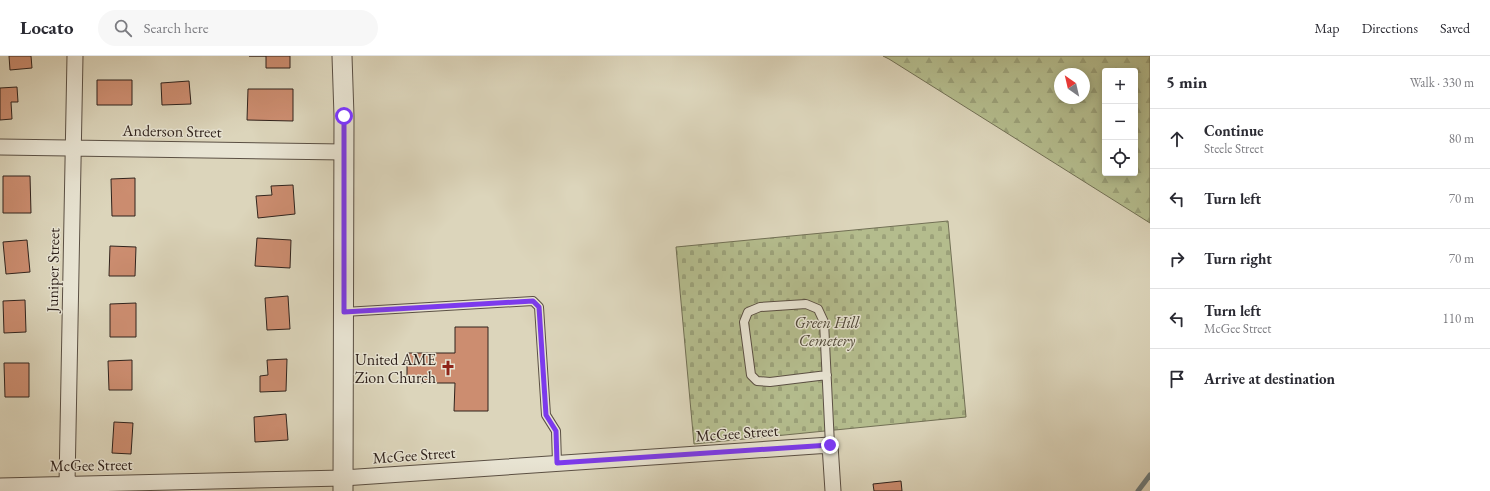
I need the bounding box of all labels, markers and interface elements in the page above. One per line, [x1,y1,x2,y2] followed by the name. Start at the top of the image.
[98,10,378,46] search box
[20,15,74,40] text: Locato
[112,17,134,39] icon: search
[144,18,209,37] text: Search here
[1314,19,1340,37] text: Map
[1362,19,1418,37] text: Directions
[1440,19,1470,37] text: Saved
[1054,68,1090,104] north arrow
[1102,68,1138,176] map controls
[1102,68,1138,104] button: +
[1166,71,1207,93] text: 5 min
[1410,74,1474,91] text: Walk · 330 m
[1102,104,1138,140] button: −
[335,107,353,125] route start
[121,120,222,142] street label: Anderson Street
[1204,121,1264,140] text: Continue
[1166,128,1188,150] icon: ahead
[1449,130,1474,147] text: 80 m
[1102,140,1138,176] button: locate
[1204,140,1264,157] text: Steele Street
[1166,188,1188,210] icon: left
[1204,189,1261,208] text: Turn left
[1449,190,1474,207] text: 70 m
[42,228,64,314] street label: Juniper Street
[1166,248,1188,270] icon: right
[1204,249,1272,268] text: Turn right
[1449,250,1474,267] text: 70 m
[1204,301,1261,320] text: Turn left
[1166,308,1188,330] icon: left
[1443,310,1474,327] text: 110 m
[795,312,860,351] park label: Green Hill Cemetery
[1204,320,1271,337] text: McGee Street
[355,349,436,388] place label: United AME Zion Church
[439,359,457,377] church icon: United AME Zion Church
[1166,368,1188,390] icon: arrive
[1204,369,1335,388] text: Arrive at destination
[695,420,779,446] street label: McGee Street
[821,436,839,454] route end
[372,442,456,468] street label: McGee Street
[49,454,133,476] street label: McGee Street

